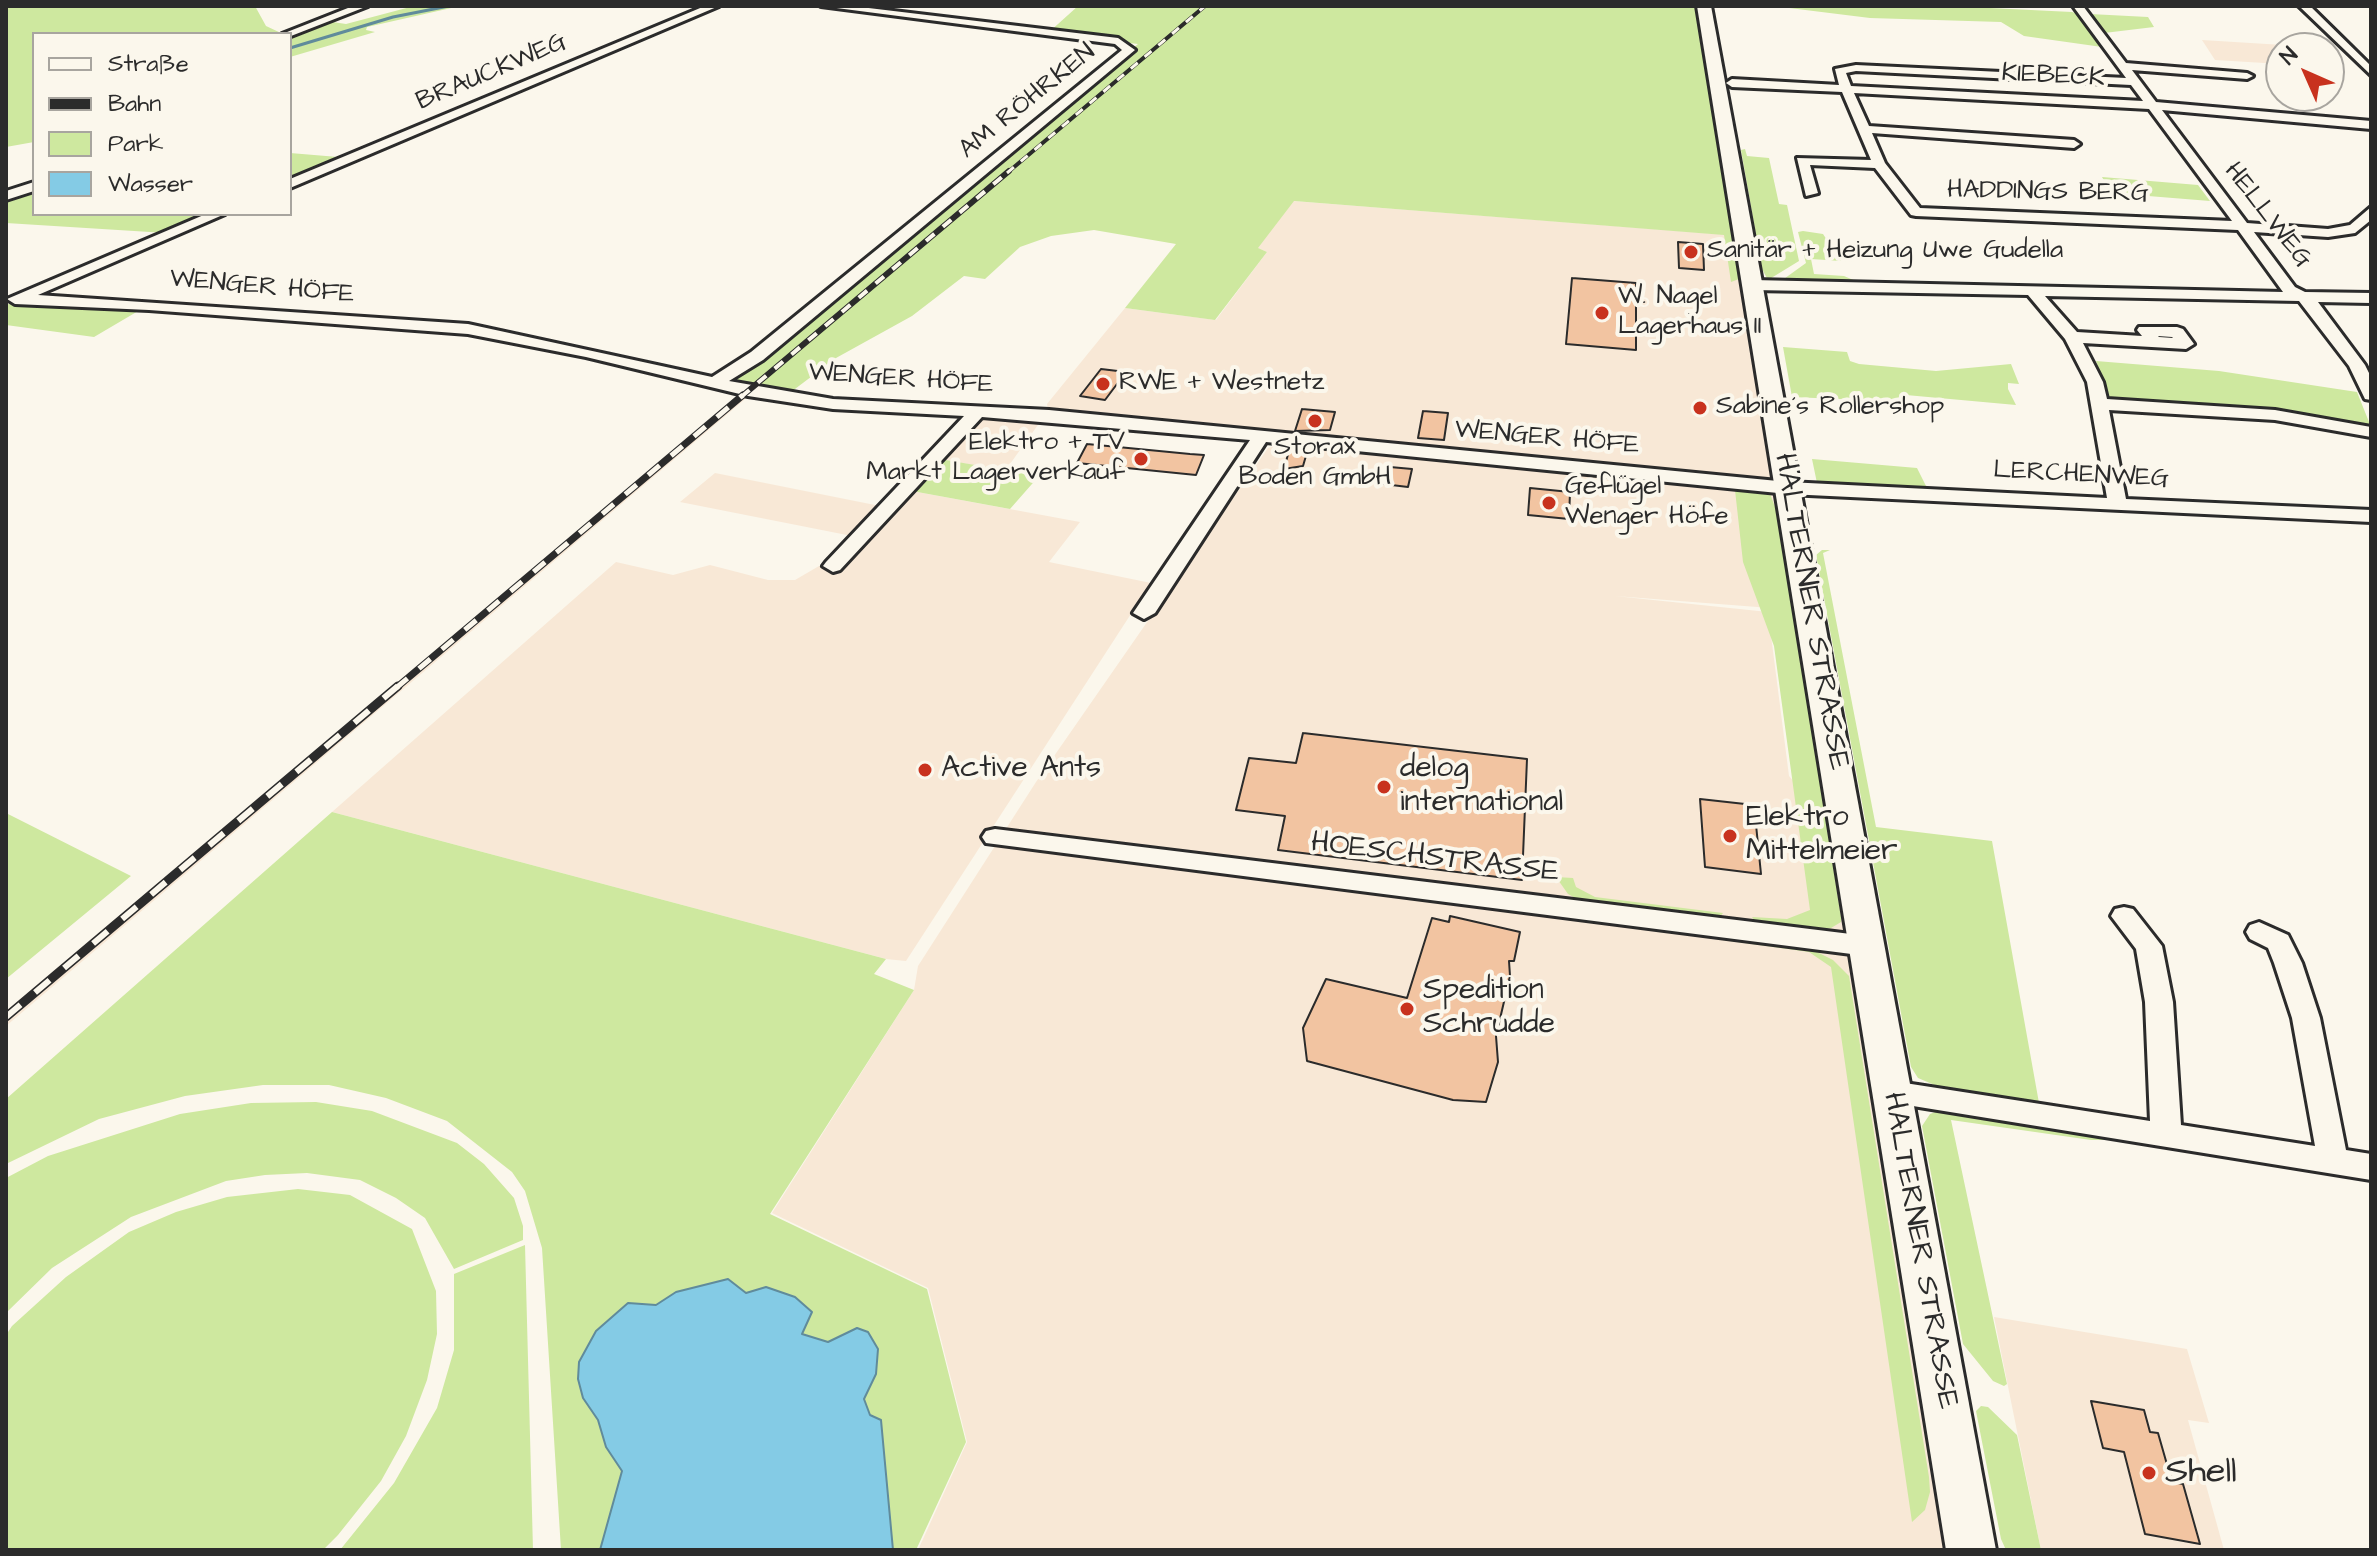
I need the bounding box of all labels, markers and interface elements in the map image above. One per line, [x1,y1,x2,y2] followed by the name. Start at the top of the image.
[412,27,572,119] street label: BRAUCKWEG
[32,32,292,216] legend
[2265,32,2345,112] north arrow
[954,38,1102,166] street label: AM RÖHRKEN
[2273,40,2305,72] text: N
[108,47,189,81] text: Straße
[2001,59,2105,95] street label: KIEBECK
[108,87,161,121] text: Bahn
[108,127,164,161] text: Park
[2216,157,2318,275] street label: HELLWEG
[108,167,193,201] text: Wasser
[1947,176,2149,210] street label: HADDINGS BERG
[1707,236,2063,268] place label: Sanitär + Heizung Uwe Gudella
[1682,243,1700,261] marker: Sanitär + Heizung Uwe Gudella
[168,264,356,312] street label: WENGER HÖFE
[1618,282,1762,344] place label: W. Nagel Lagerhaus II
[1593,304,1611,322] marker: W. Nagel Lagerhaus II
[808,358,994,402] street label: WENGER HÖFE
[1119,368,1324,400] place label: RWE + Westnetz
[1094,375,1112,393] marker: RWE + Westnetz
[1716,392,1944,424] place label: Sabine´s Rollershop
[1691,399,1709,417] marker: Sabine´s Rollershop
[1306,412,1324,430] marker: Storax Boden GmbH
[1453,415,1641,463] street label: WENGER HÖFE
[866,428,1125,490] place label: Elektro + TV Markt Lagerverkauf
[1239,433,1391,494] place label: Storax Boden GmbH
[1132,450,1150,468] marker: Elektro + TV Markt Lagerverkauf
[1764,451,1856,773] street label: HALTERNER STRASSE
[1993,456,2169,496] street label: LERCHENWEG
[1565,472,1729,534] place label: Geflügel Wenger Höfe
[1540,494,1558,512] marker: Geflügel Wenger Höfe
[941,752,1101,788] place label: Active Ants
[1400,752,1563,822] place label: delog international
[916,761,934,779] marker: Active Ants
[1375,778,1393,796] marker: delog international
[1746,801,1897,872] place label: Elektro Mittelmeier
[1309,826,1561,892] street label: HOESCHSTRASSE
[1721,827,1739,845] marker: Elektro Mittelmeier
[1423,974,1555,1044] place label: Spedition Schrudde
[1398,1000,1416,1018] marker: Spedition Schrudde
[1873,1090,1965,1412] street label: HALTERNER STRASSE
[2165,1451,2237,1495] place label: Shell
[2140,1464,2158,1482] marker: Shell

